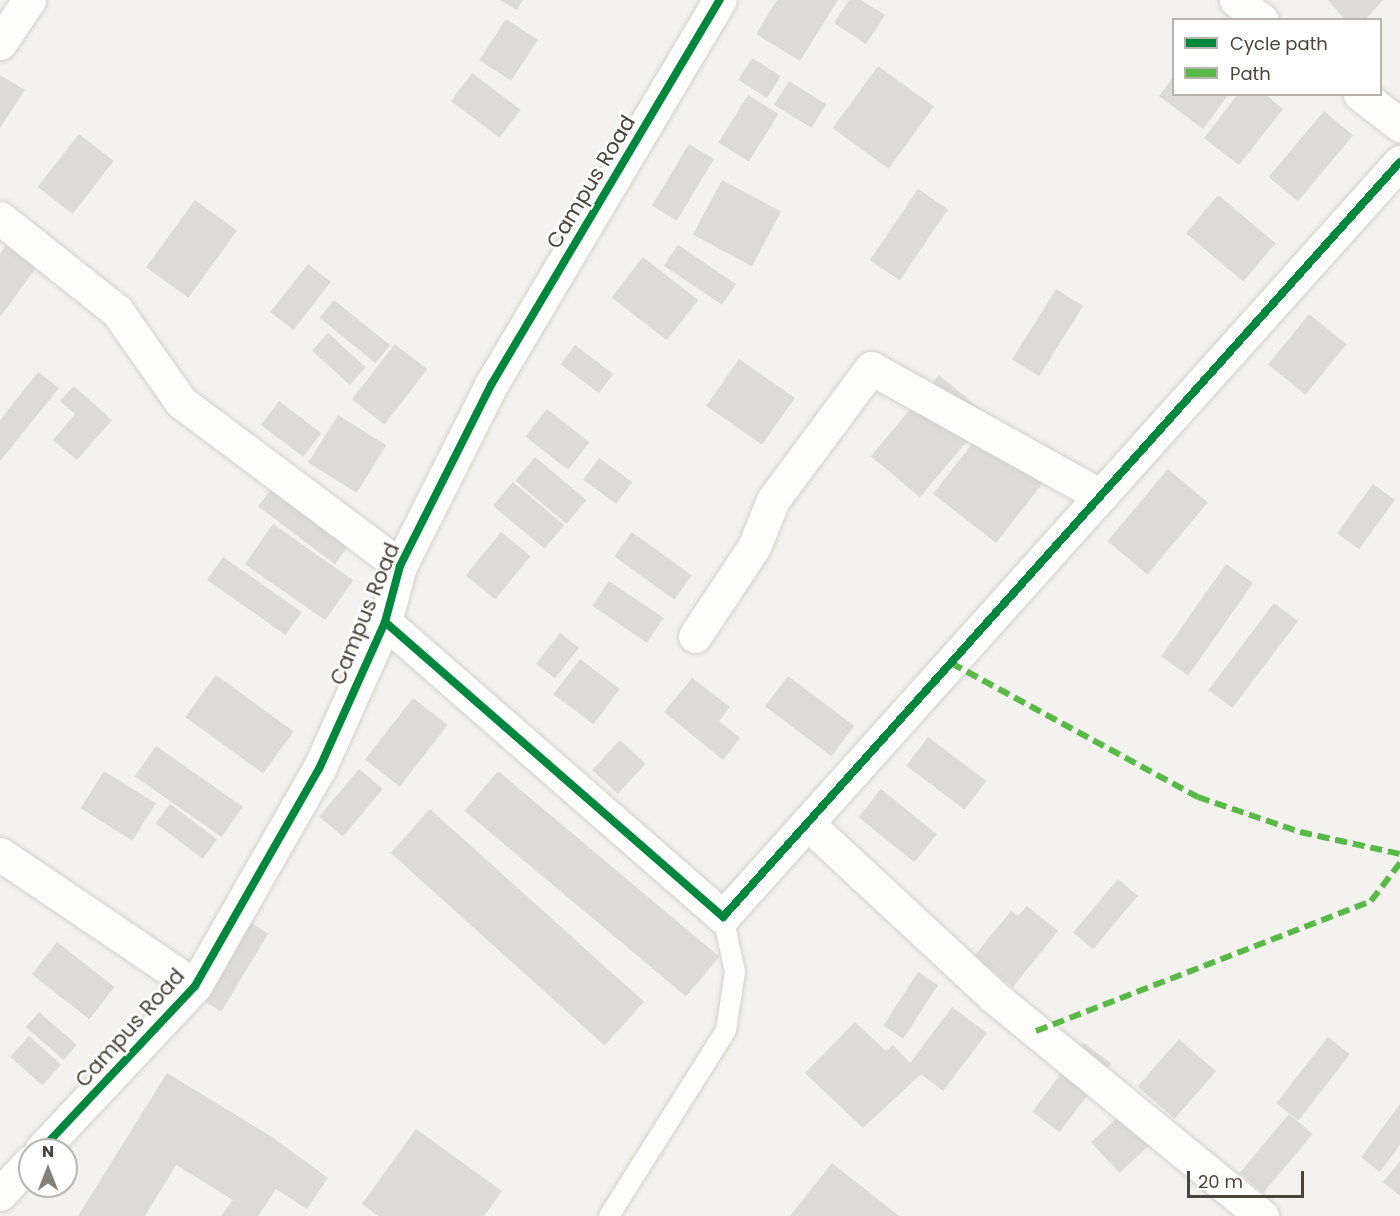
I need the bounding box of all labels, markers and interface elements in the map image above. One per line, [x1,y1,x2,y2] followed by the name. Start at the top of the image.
[1172,18,1382,96] legend
[1230,31,1328,56] text: Cycle path
[1230,61,1271,86] text: Path
[541,111,641,253] street label: Campus Road
[325,539,405,689] street label: Campus Road
[70,964,190,1092] street label: Campus Road
[18,1138,78,1198] north arrow
[42,1140,54,1163] text: N
[1190,1159,1307,1197] scale bar
[1198,1169,1243,1194] text: 20 m

